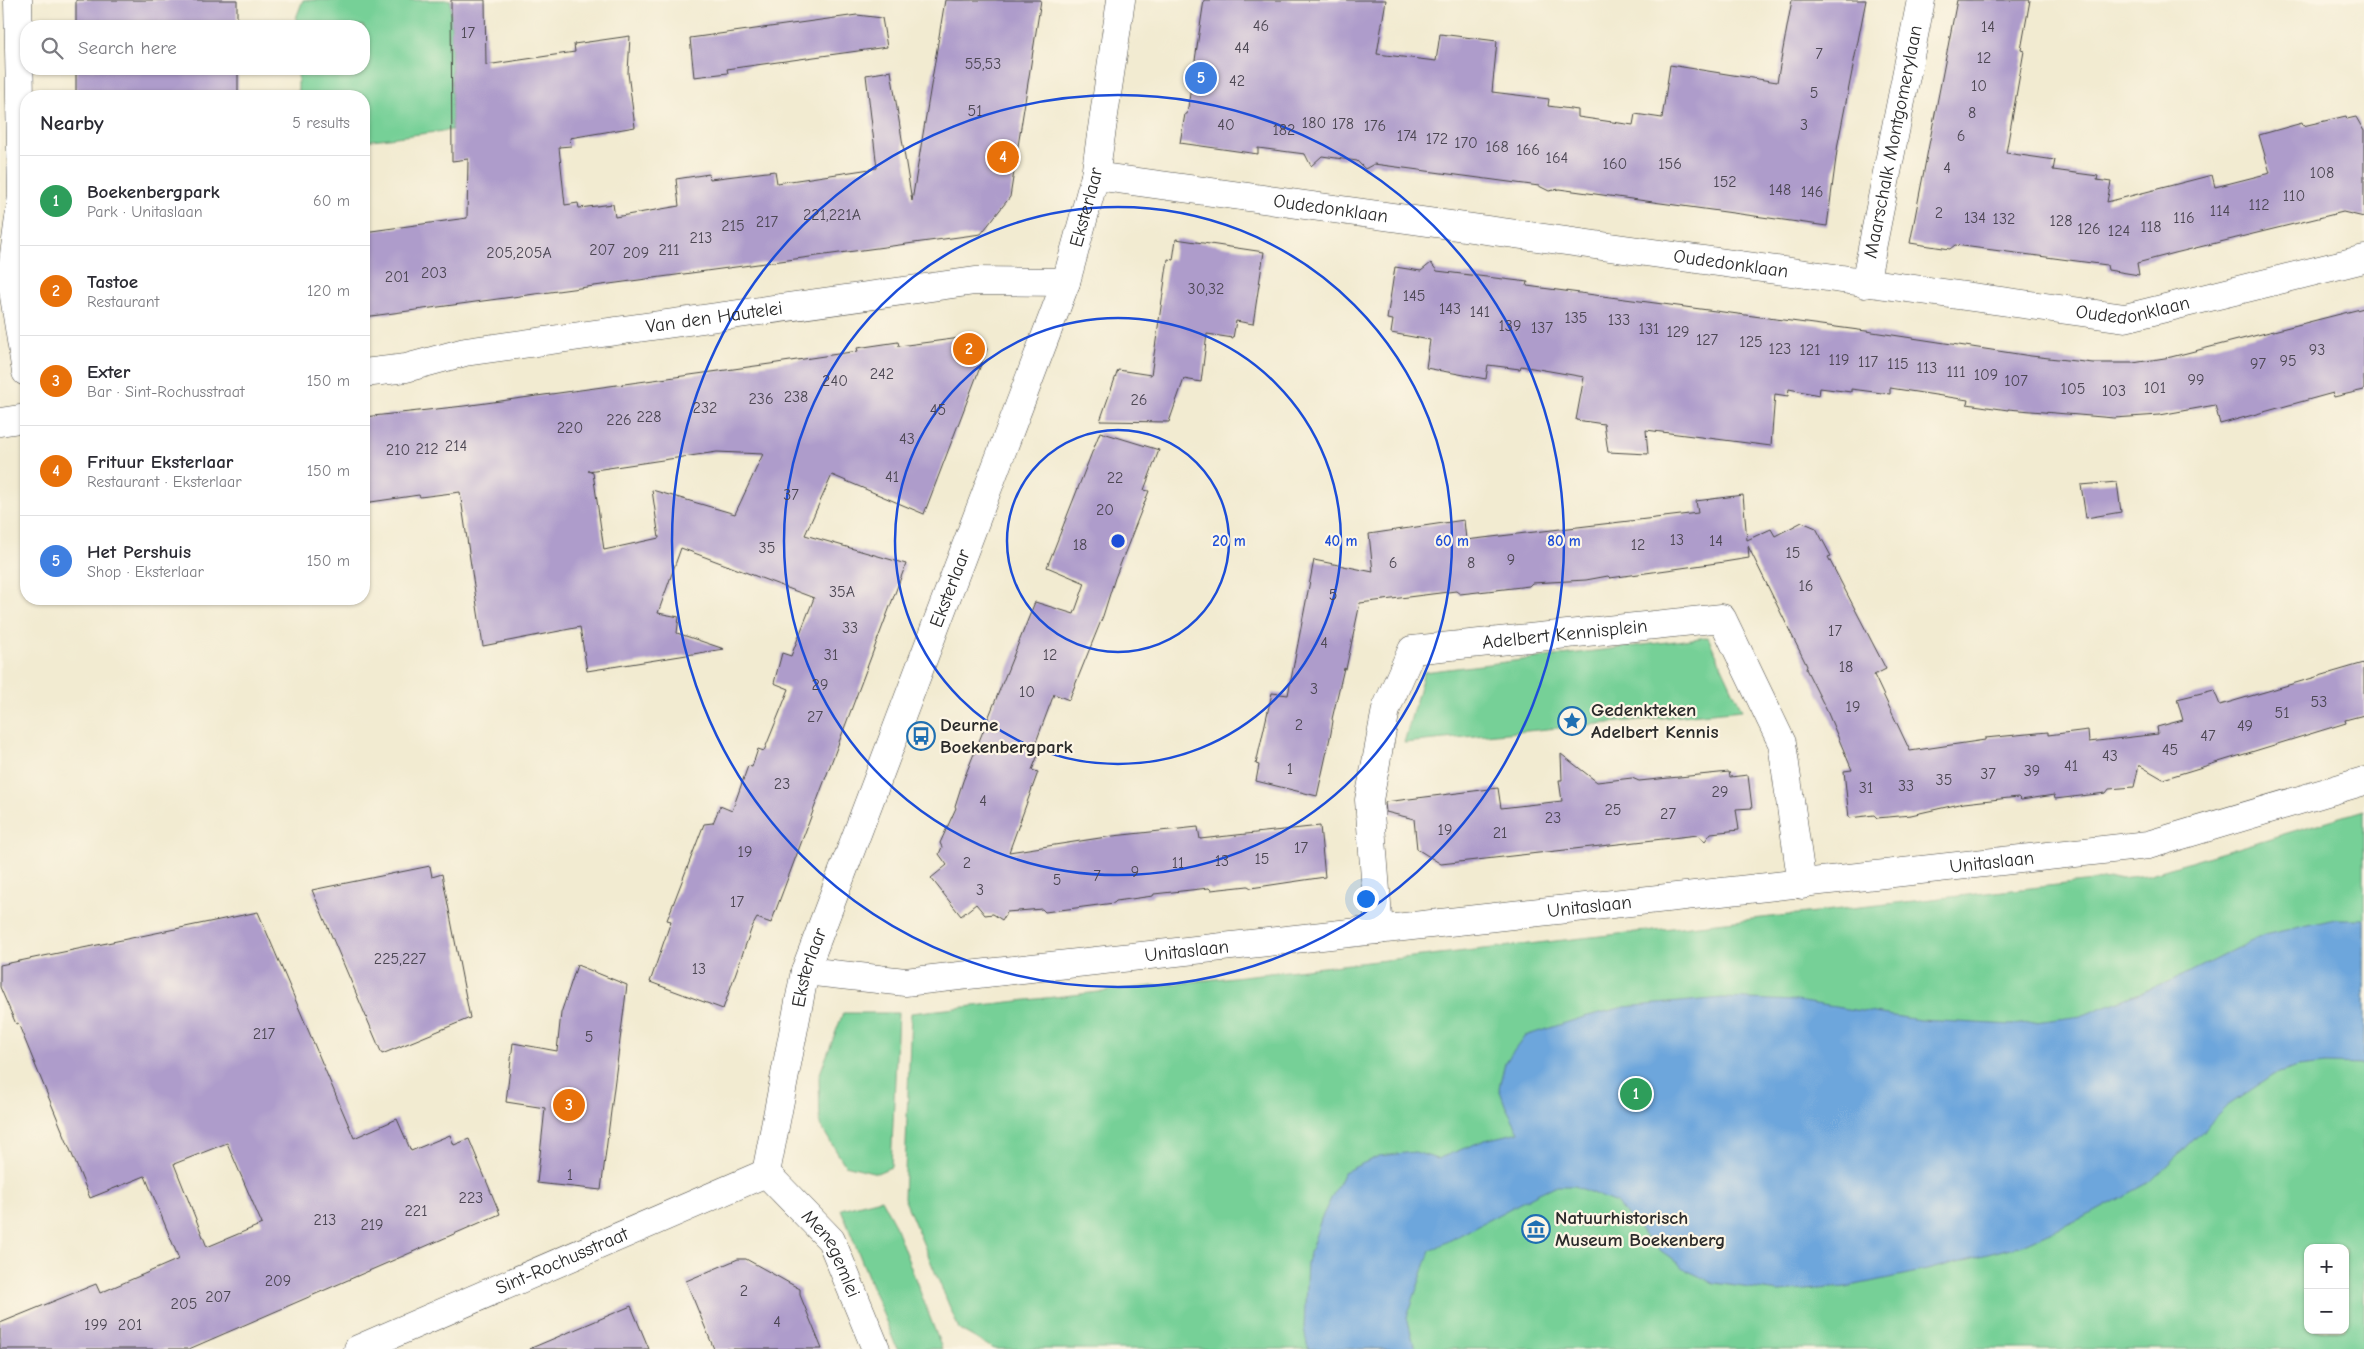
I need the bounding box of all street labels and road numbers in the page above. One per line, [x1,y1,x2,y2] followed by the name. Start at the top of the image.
[1859,23,1927,260] street label: Maarschalk Montgomerylaan
[1065,165,1107,250] street label: Eksterlaar
[1272,190,1390,227] street label: Oudedonklaan
[1672,245,1790,282] street label: Oudedonklaan
[2074,291,2192,329] street label: Oudedonklaan
[644,297,784,338] street label: Van den Hautelei
[925,546,975,630] street label: Eksterlaar
[1481,615,1648,654] street label: Adelbert Kennisplein
[1948,847,2035,878] street label: Unitaslaan
[1546,891,1633,922] street label: Unitaslaan
[787,924,831,1009] street label: Eksterlaar
[1143,935,1230,967] street label: Unitaslaan
[797,1205,864,1301] street label: Menegemlei
[492,1223,632,1299] street label: Sint-Rochusstraat

